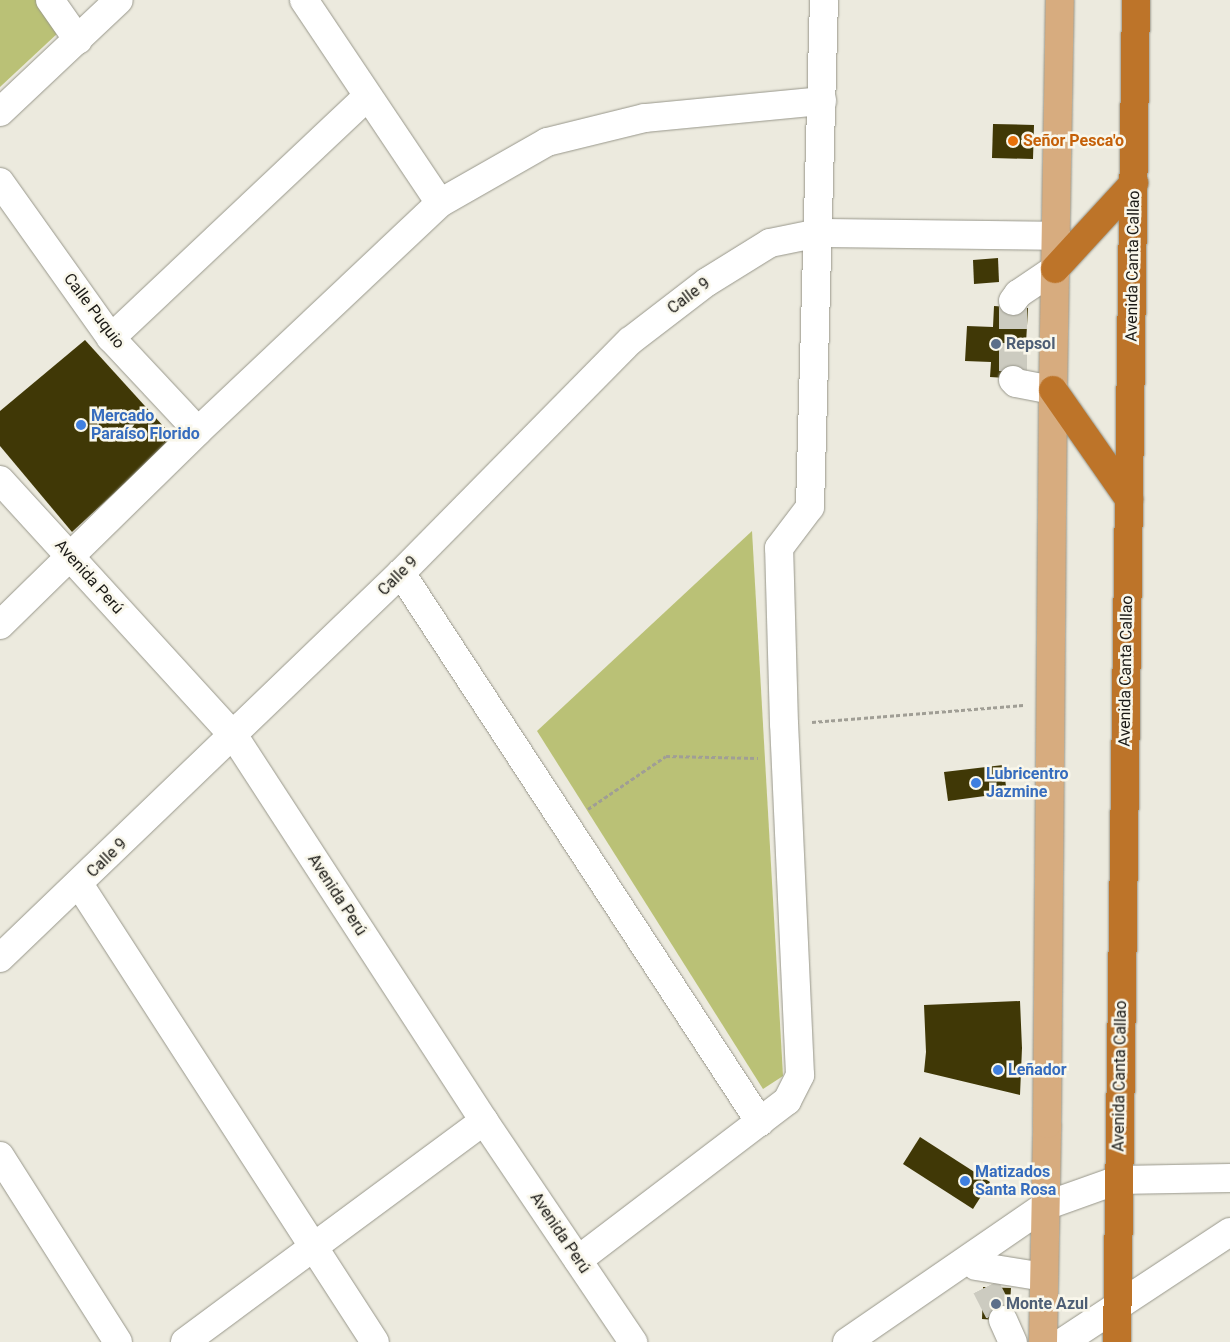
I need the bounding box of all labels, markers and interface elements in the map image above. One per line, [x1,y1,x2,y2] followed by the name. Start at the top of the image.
[1023,131,1124,151] place label: Señor Pesca'o
[1007,135,1019,147] marker: Señor Pesca'o
[1122,190,1144,342] street label: Avenida Canta Callao
[59,270,129,352] street label: Calle Puquio
[664,274,714,318] street label: Calle 9
[1006,334,1055,354] place label: Repsol
[990,338,1002,350] marker: Repsol
[91,406,200,444] place label: Mercado Paraíso Florido
[75,419,87,431] marker: Mercado Paraíso Florido
[51,536,127,618] street label: Avenida Perú
[374,552,422,600] street label: Calle 9
[1115,595,1137,747] street label: Avenida Canta Callao
[986,764,1069,802] place label: Lubricentro Jazmine
[970,777,982,789] marker: Lubricentro Jazmine
[83,834,131,882] street label: Calle 9
[304,851,370,939] street label: Avenida Perú
[1109,1000,1131,1152] street label: Avenida Canta Callao
[1008,1060,1067,1080] place label: Leñador
[992,1064,1004,1076] marker: Leñador
[975,1162,1056,1200] place label: Matizados Santa Rosa
[959,1175,971,1187] marker: Matizados Santa Rosa
[526,1189,594,1277] street label: Avenida Perú
[1006,1294,1088,1314] place label: Monte Azul
[990,1298,1002,1310] marker: Monte Azul

